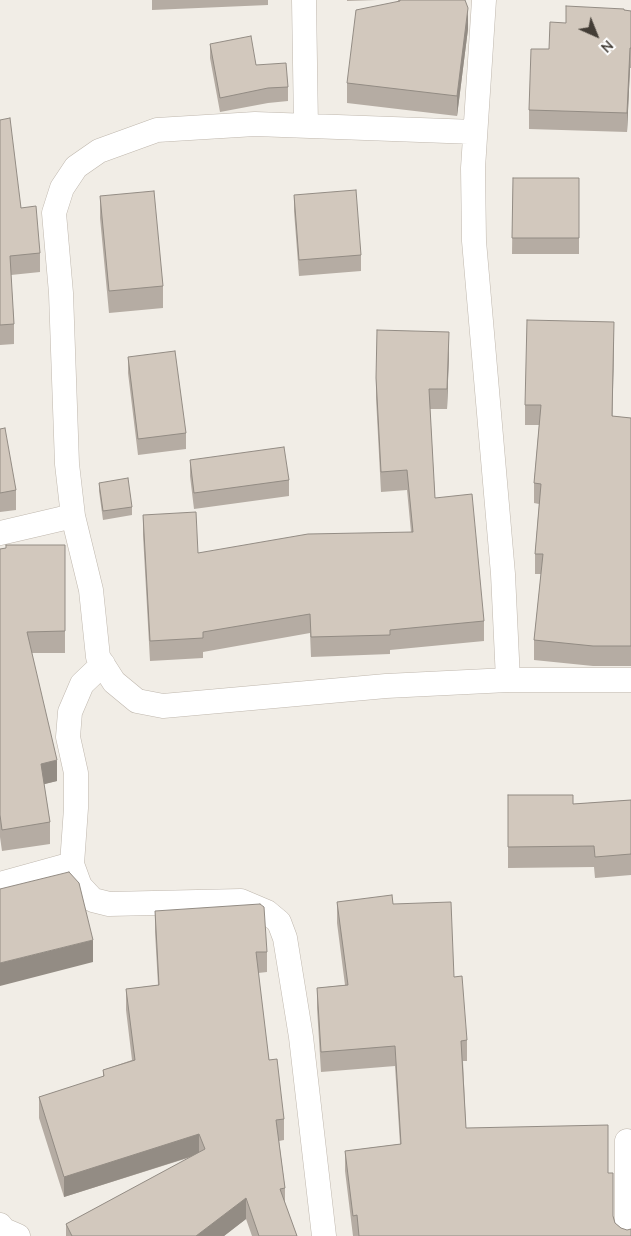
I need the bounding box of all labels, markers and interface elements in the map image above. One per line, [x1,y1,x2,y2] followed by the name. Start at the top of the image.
[571,10,621,60] north arrow
[596,36,617,57] text: N

